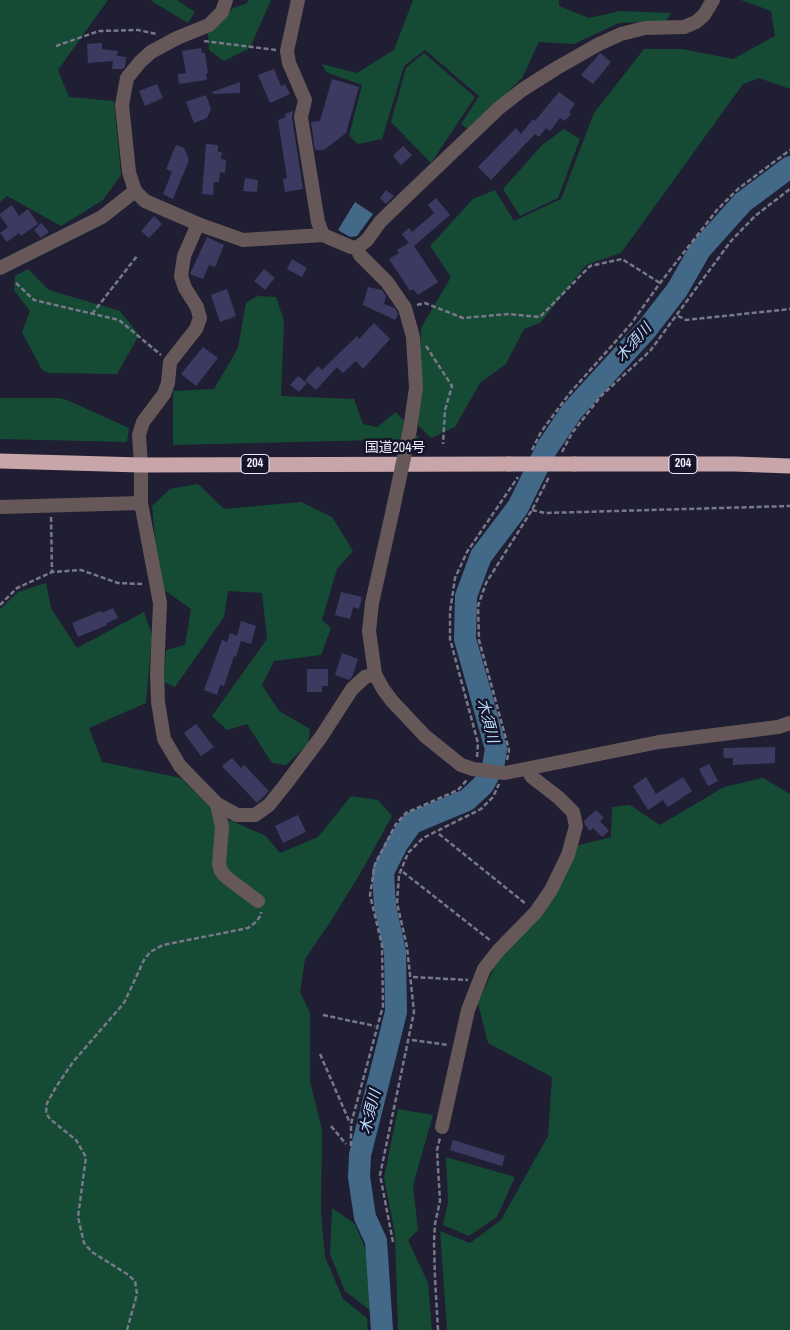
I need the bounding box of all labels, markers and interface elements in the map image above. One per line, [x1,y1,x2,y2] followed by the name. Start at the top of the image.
[612,320,656,366] water label: 木須川
[364,440,426,456] street label: 国道204号
[241,454,269,474] road number: 204
[669,454,697,474] road number: 204
[472,697,502,745] water label: 木須川
[357,1088,385,1136] water label: 木須川

